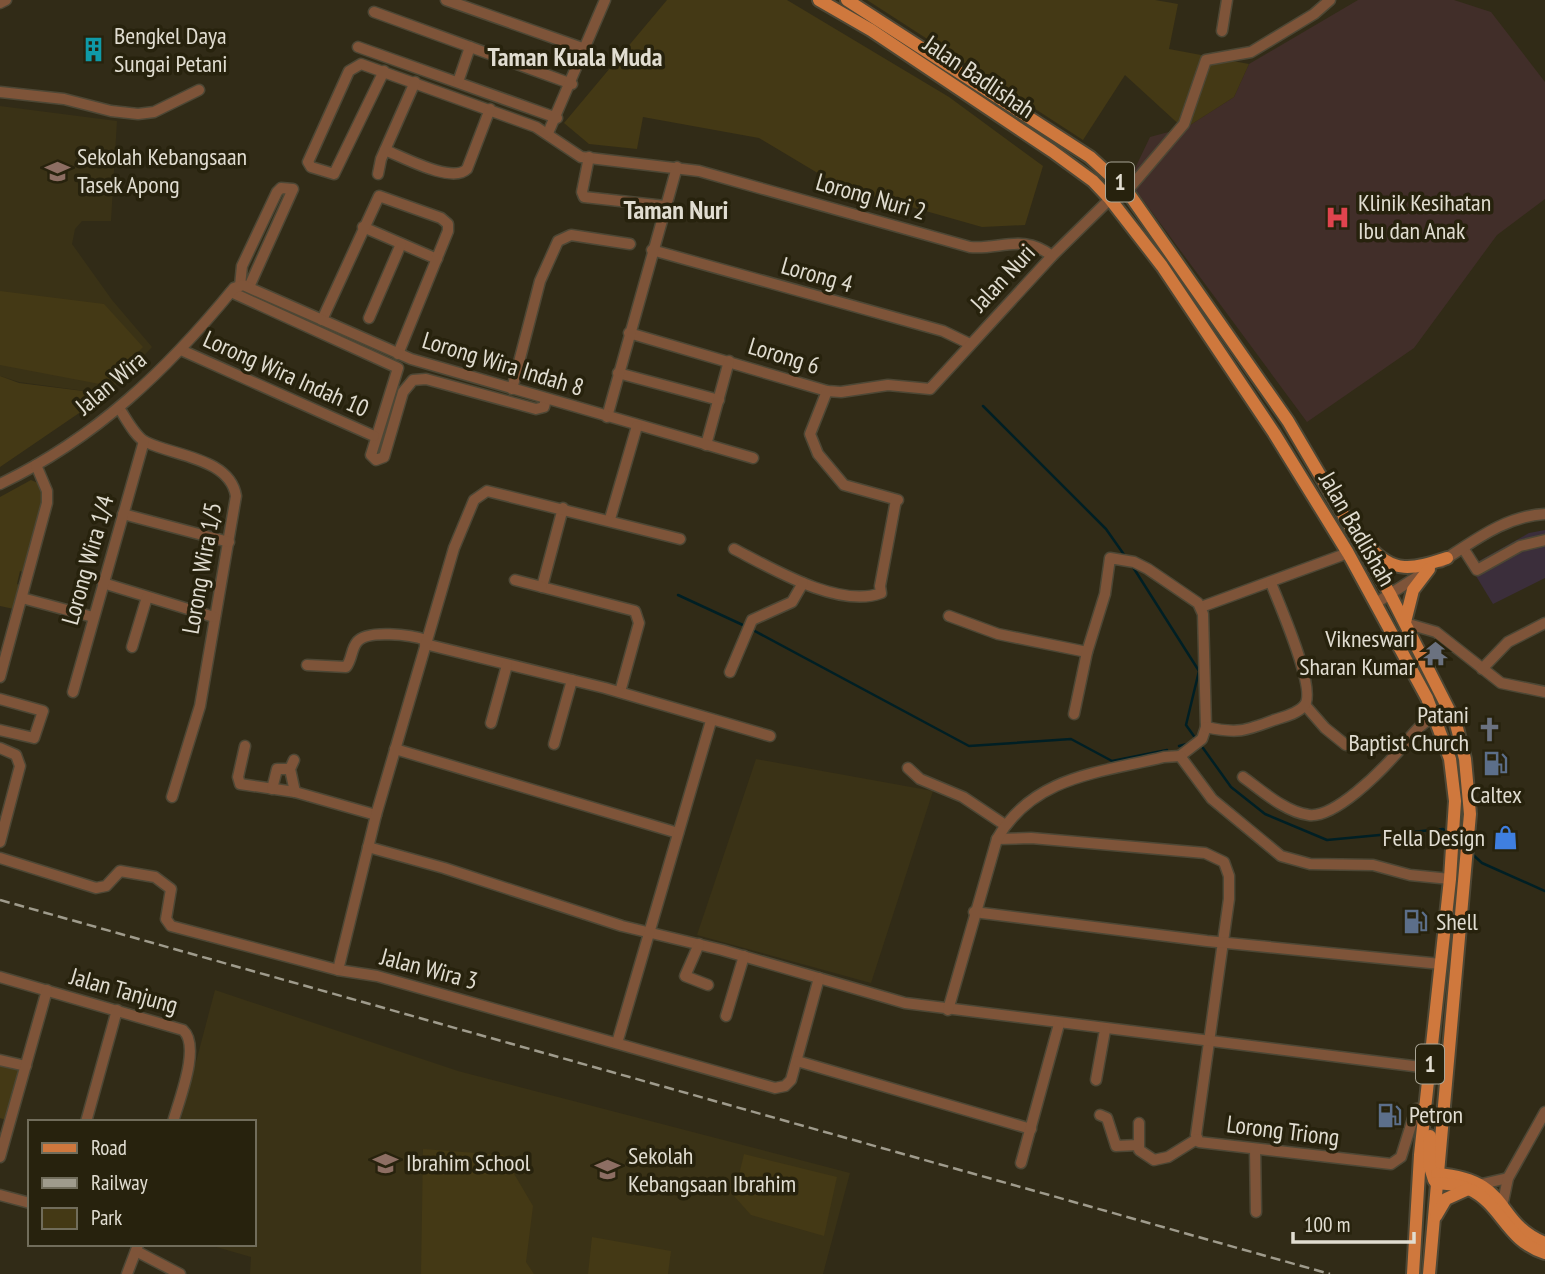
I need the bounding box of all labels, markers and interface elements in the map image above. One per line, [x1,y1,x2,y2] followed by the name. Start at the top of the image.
[114,20,227,79] place label: Bengkel Daya Sungai Petani
[917,28,1041,125] street label: Jalan Badlishah
[80,36,108,64] building icon: Bengkel Daya Sungai Petani
[488,40,662,73] district label: Taman Kuala Muda
[77,141,247,200] place label: Sekolah Kebangsaan Tasek Apong
[43,157,71,185] school or university icon: Sekolah Kebangsaan Tasek Apong
[1106,162,1134,202] road number: 1
[812,166,930,227] street label: Lorong Nuri 2
[1358,187,1491,246] place label: Klinik Kesihatan Ibu dan Anak
[624,193,728,226] district label: Taman Nuri
[1324,203,1352,231] hospital icon: Klinik Kesihatan Ibu dan Anak
[963,237,1042,319] street label: Jalan Nuri
[778,250,857,300] street label: Lorong 4
[199,323,374,424] street label: Lorong Wira Indah 10
[419,324,588,403] street label: Lorong Wira Indah 8
[745,330,824,381] street label: Lorong 6
[68,344,153,422] street label: Jalan Wira
[1312,465,1403,592] street label: Jalan Badlishah
[54,491,121,628] street label: Lorong Wira 1/4
[175,500,228,636] street label: Lorong Wira 1/5
[1299,623,1415,682] place label: Vikneswari Sharan Kumar
[1421,639,1449,667] temple icon: Vikneswari Sharan Kumar
[1348,699,1469,758] place label: Patani Baptist Church
[1475,715,1503,743] church icon: Patani Baptist Church
[1482,750,1510,778] fuel station icon: Caltex
[1470,779,1522,810] place label: Caltex
[1383,822,1485,853] place label: Fella Design
[1491,824,1519,852] shop icon: Fella Design
[1436,906,1478,937] place label: Shell
[1402,908,1430,936] fuel station icon: Shell
[376,940,481,996] street label: Jalan Wira 3
[66,960,182,1021] street label: Jalan Tanjung
[1416,1044,1444,1084] road number: 1
[1409,1099,1463,1130] place label: Petron
[1375,1101,1403,1129] fuel station icon: Petron
[1225,1108,1341,1153] street label: Lorong Triong
[28,1120,256,1246] legend
[91,1134,127,1161] text: Road
[628,1140,796,1199] place label: Sekolah Kebangsaan Ibrahim
[406,1147,531,1178] place label: Ibrahim School
[372,1149,400,1177] school or university icon: Ibrahim School
[594,1156,622,1184] school or university icon: Sekolah Kebangsaan Ibrahim
[91,1169,148,1196] text: Railway
[1293,1200,1414,1244] scale bar
[91,1204,122,1231] text: Park
[1304,1211,1350,1238] text: 100 m

